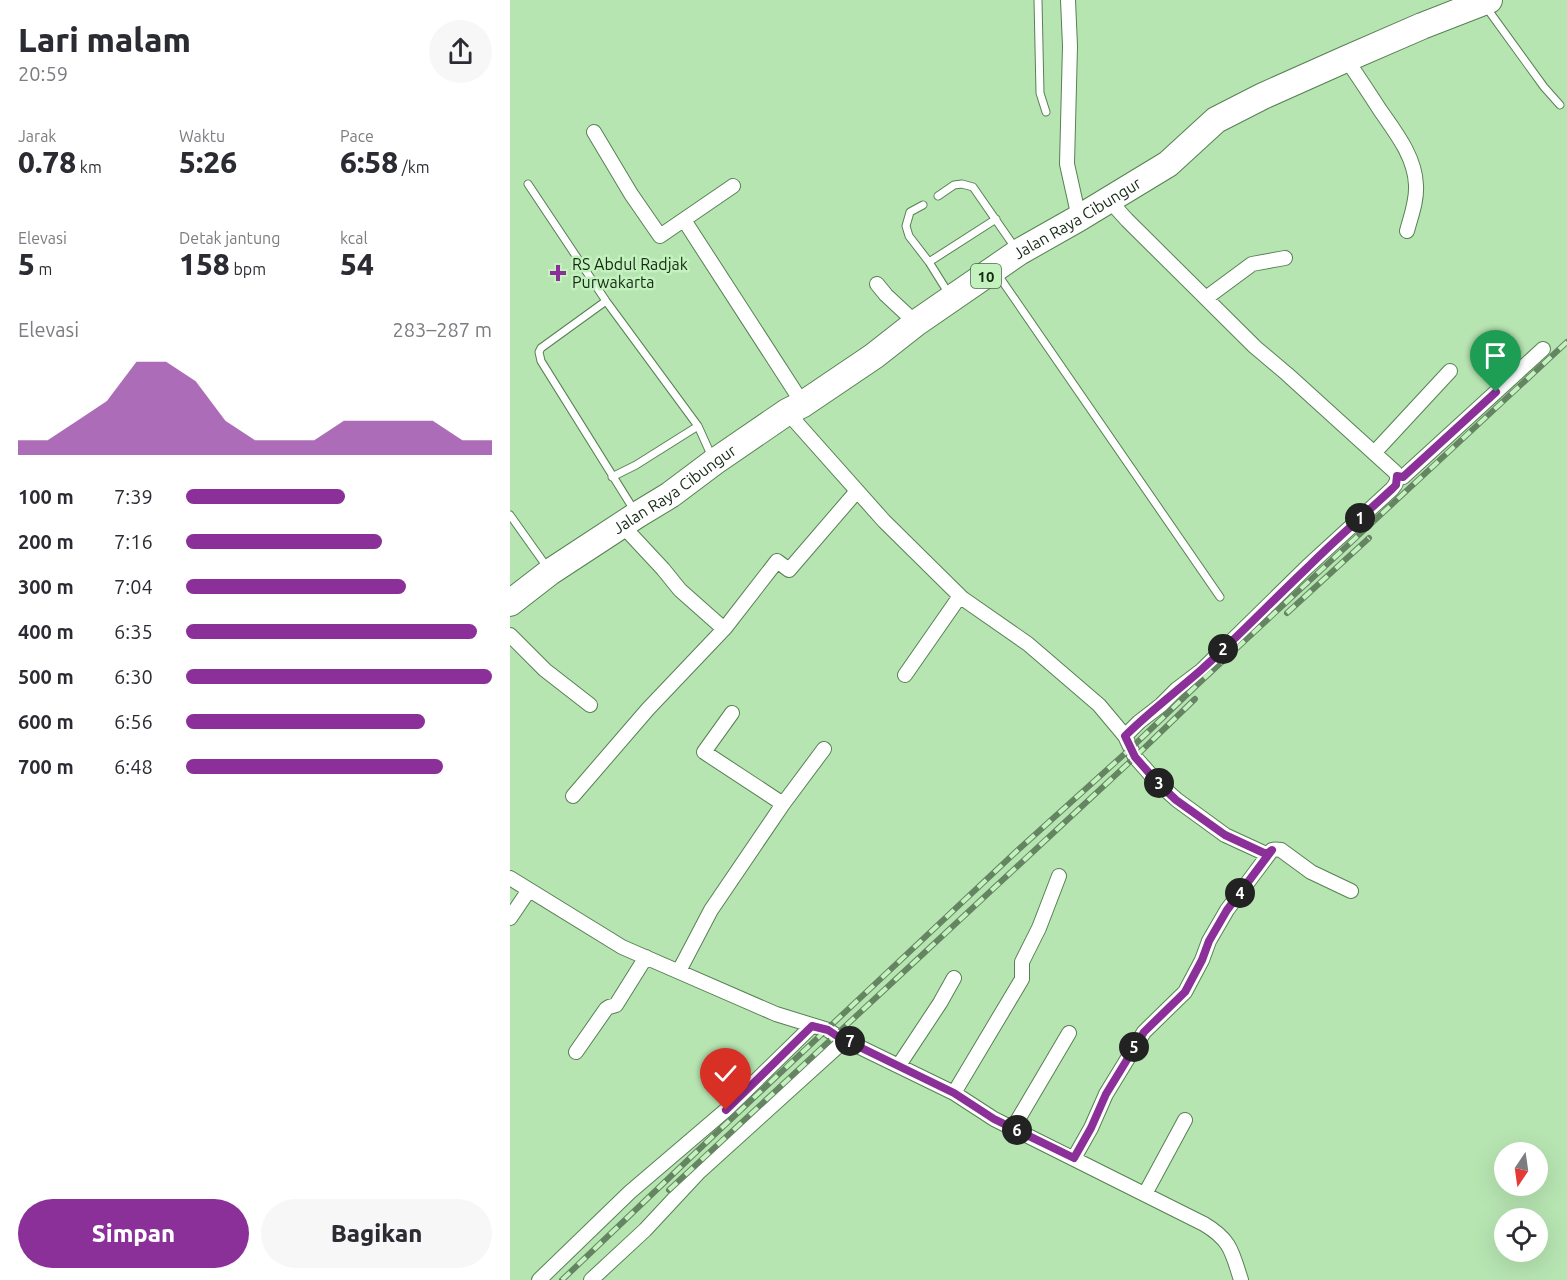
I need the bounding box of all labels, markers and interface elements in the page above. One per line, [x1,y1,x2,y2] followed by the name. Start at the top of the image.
[429,20,492,83] button: share
[18,21,191,58] text: Lari malam
[18,62,68,85] text: 20:59
[18,127,56,145] text: Jarak
[179,127,225,145] text: Waktu
[340,127,374,145] text: Pace
[18,145,76,179] text: 0.78
[179,145,237,179] text: 5:26
[340,145,398,179] text: 6:58
[76,158,102,176] text: km
[398,158,430,176] text: /km
[1010,174,1144,262] street label: Jalan Raya Cibungur
[18,229,67,247] text: Elevasi
[179,229,280,247] text: Detak jantung
[340,229,368,247] text: kcal
[18,247,35,281] text: 5
[179,247,230,281] text: 158
[340,247,374,281] text: 54
[572,255,688,291] place label: RS Abdul Radjak Purwakarta
[35,260,52,278] text: m
[230,260,266,278] text: bpm
[549,264,567,282] marker: RS Abdul Radjak Purwakarta
[971,264,1001,288] road number: 10
[18,318,79,341] text: Elevasi
[393,318,492,341] text: 283–287 m
[1470,330,1521,392] pin
[1479,339,1512,372] icon: arrive
[609,441,739,537] street label: Jalan Raya Cibungur
[18,485,74,508] text: 100 m
[114,485,153,508] text: 7:39
[1345,503,1375,533] pin: 1
[1355,509,1365,527] text: 1
[18,530,74,553] text: 200 m
[114,530,153,553] text: 7:16
[18,575,74,598] text: 300 m
[114,575,153,598] text: 7:04
[18,620,74,643] text: 400 m
[114,620,153,643] text: 6:35
[1208,634,1238,664] pin: 2
[1218,640,1228,658] text: 2
[18,665,74,688] text: 500 m
[114,665,153,688] text: 6:30
[18,710,74,733] text: 600 m
[114,710,153,733] text: 6:56
[18,755,74,778] text: 700 m
[114,755,153,778] text: 6:48
[1144,768,1174,798] pin: 3
[1154,774,1164,792] text: 3
[1225,878,1255,908] pin: 4
[1235,884,1245,902] text: 4
[835,1026,865,1056] pin: 7
[845,1032,855,1050] text: 7
[1119,1032,1149,1062] pin: 5
[1129,1038,1139,1056] text: 5
[700,1048,751,1110] pin
[709,1057,742,1090] icon: check
[1002,1115,1032,1145] pin: 6
[1012,1121,1022,1139] text: 6
[1494,1142,1548,1196] north arrow
[1494,1142,1548,1262] map controls
[18,1199,249,1268] button: Simpan
[261,1199,492,1268] button: Bagikan
[1494,1208,1548,1262] button: locate

